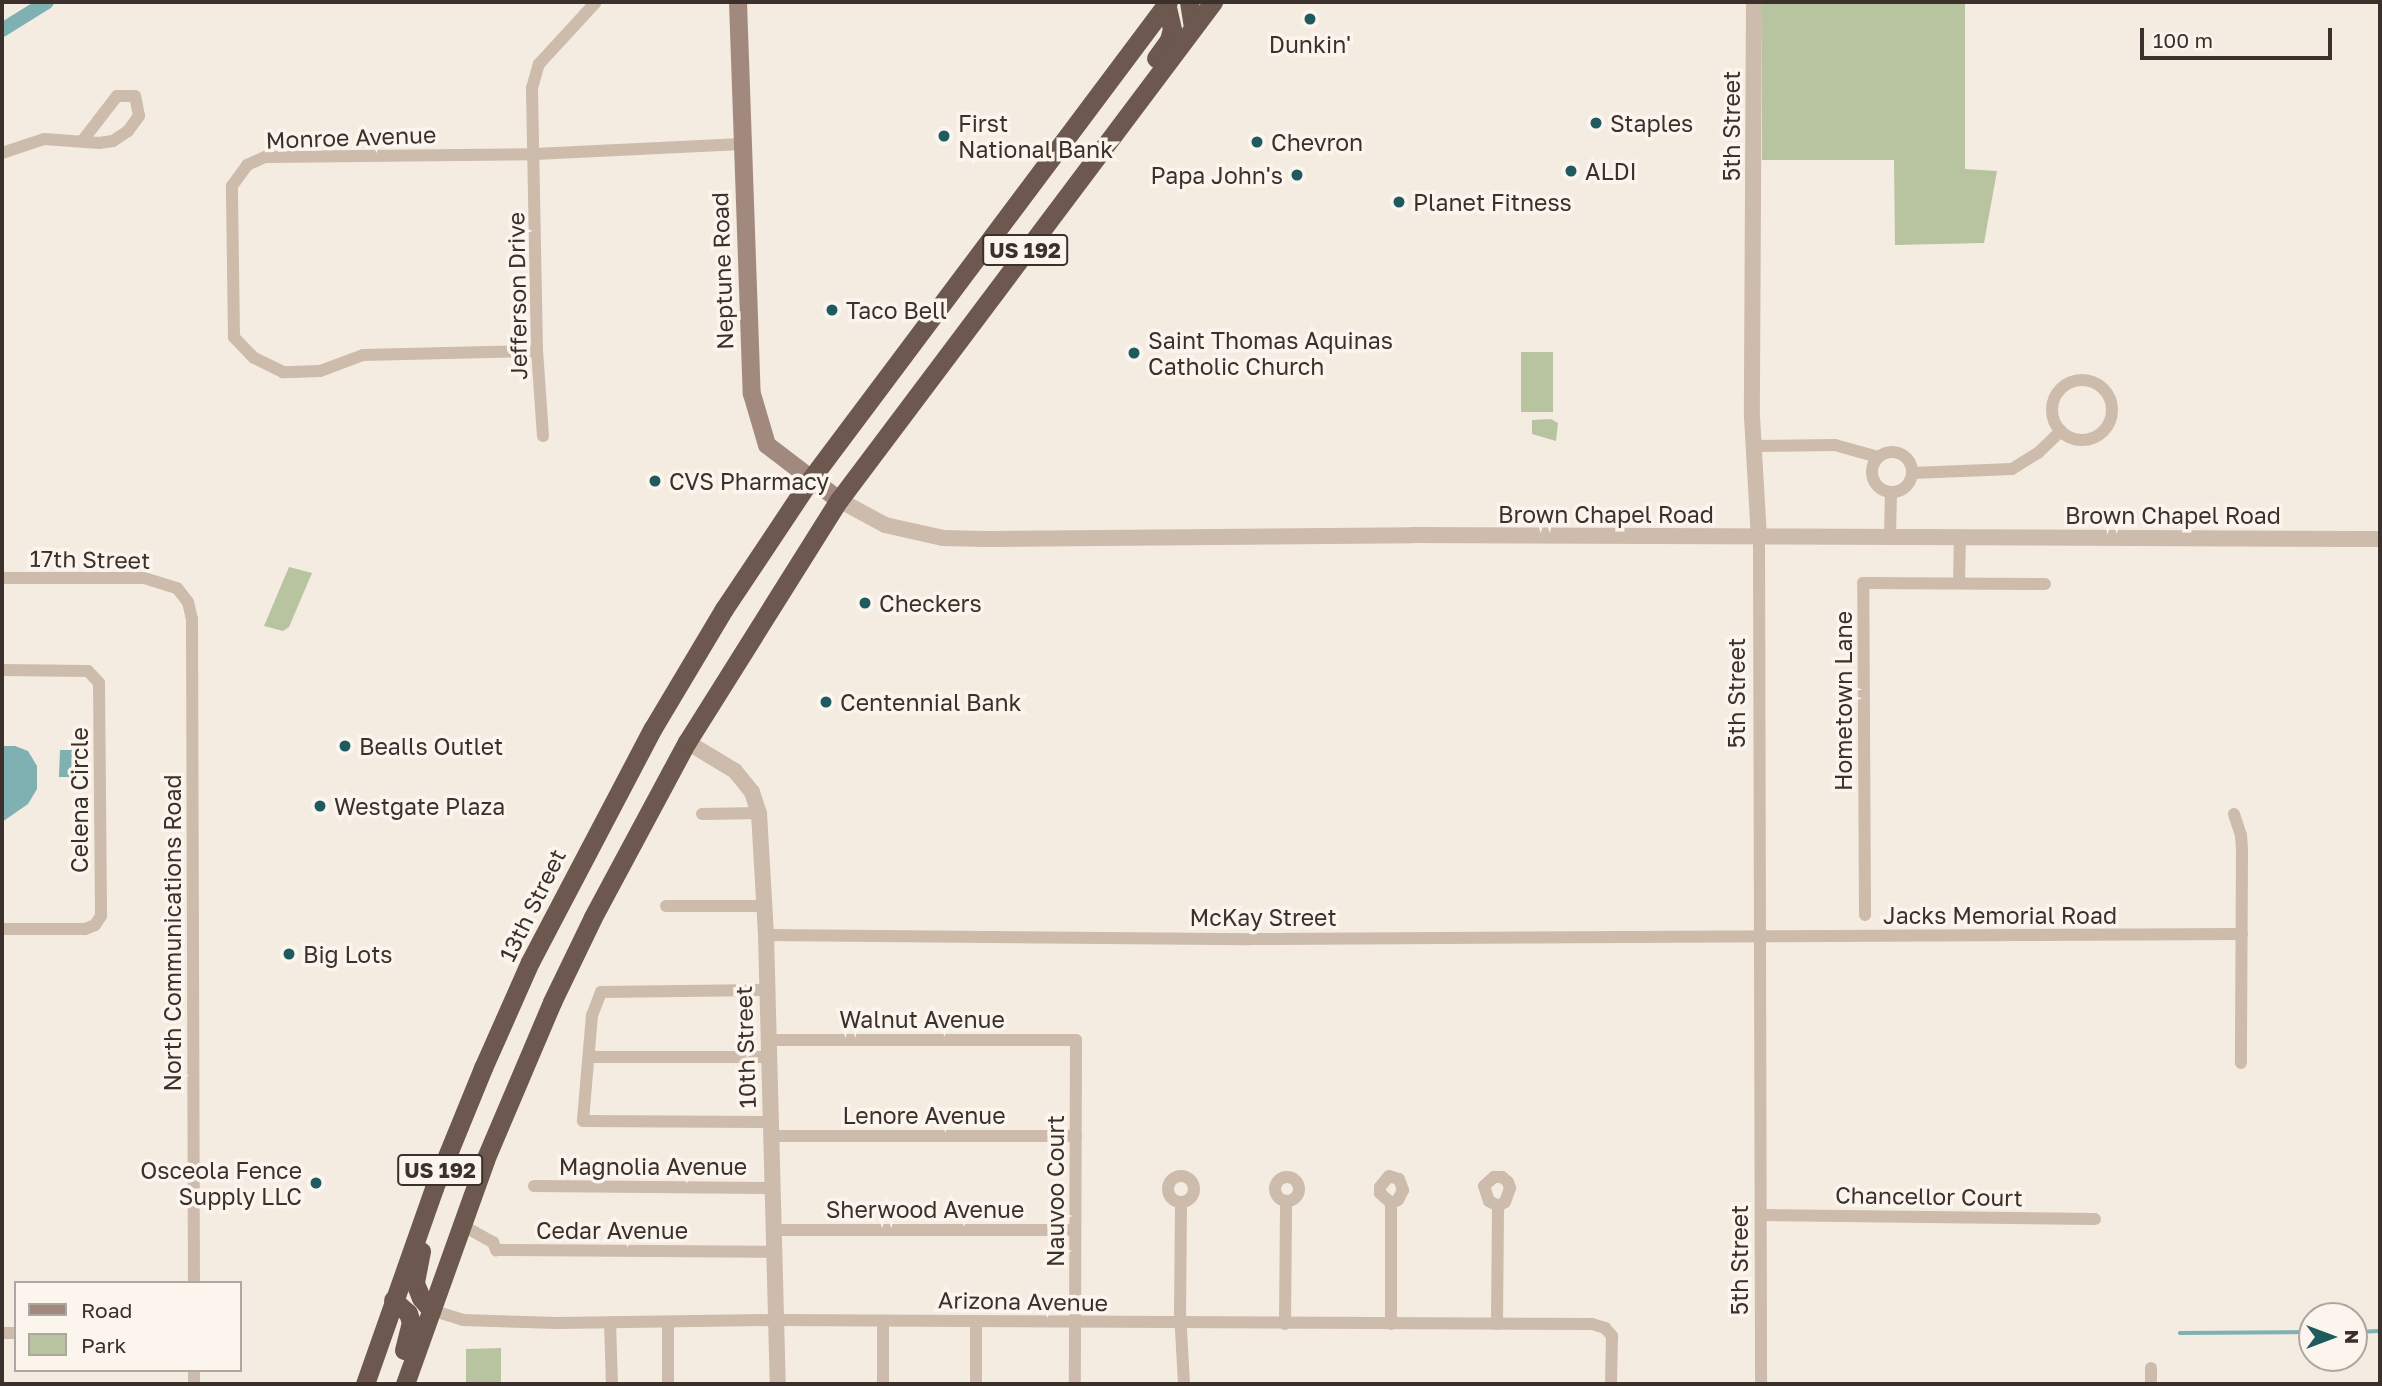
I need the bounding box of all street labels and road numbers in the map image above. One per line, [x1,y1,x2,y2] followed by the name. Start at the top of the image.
[1717,71,1745,181] street label: 5th Street
[265,120,437,154] street label: Monroe Avenue
[705,192,739,350] street label: Neptune Road
[502,212,532,380] street label: Jefferson Drive
[981,232,1069,268] road number: US 192
[1498,500,1714,528] street label: Brown Chapel Road
[2065,501,2281,529] street label: Brown Chapel Road
[30,544,150,574] street label: 17th Street
[1829,611,1857,791] street label: Hometown Lane
[1722,638,1750,748] street label: 5th Street
[65,727,93,873] street label: Celena Circle
[158,774,186,1092] street label: North Communications Road
[493,844,571,966] street label: 13th Street
[1883,901,2117,929] street label: Jacks Memorial Road
[1189,903,1337,931] street label: McKay Street
[729,985,761,1109] street label: 10th Street
[839,1005,1005,1033] street label: Walnut Avenue
[842,1101,1006,1129] street label: Lenore Avenue
[1041,1115,1069,1267] street label: Nauvoo Court
[396,1152,484,1188] road number: US 192
[559,1152,747,1180] street label: Magnolia Avenue
[1835,1181,2023,1211] street label: Chancellor Court
[826,1195,1024,1223] street label: Sherwood Avenue
[1725,1205,1753,1315] street label: 5th Street
[536,1216,688,1244] street label: Cedar Avenue
[938,1286,1108,1316] street label: Arizona Avenue

